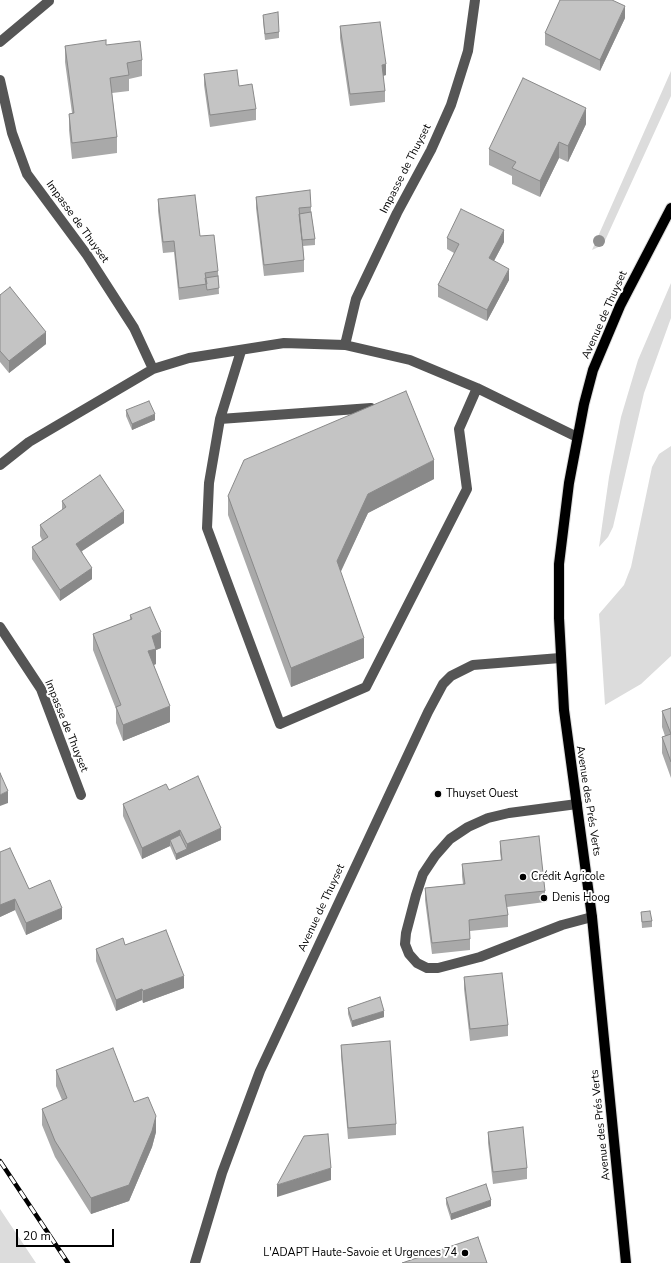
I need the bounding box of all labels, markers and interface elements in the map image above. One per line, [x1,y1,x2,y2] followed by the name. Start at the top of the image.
[378,122,434,216] street label: Impasse de Thuyset
[43,178,111,266] street label: Impasse de Thuyset
[580,269,630,361] street label: Avenue de Thuyset
[41,678,91,774] street label: Impasse de Thuyset
[573,745,603,857] street label: Avenue des Prés Verts
[446,787,518,801] place label: Thuyset Ouest
[433,789,443,799] marker: Thuyset Ouest
[296,862,348,954] street label: Avenue de Thuyset
[531,870,605,884] place label: Crédit Agricole
[518,872,528,882] marker: Crédit Agricole
[552,891,610,905] place label: Denis Hoog
[539,893,549,903] marker: Denis Hoog
[589,1069,613,1181] street label: Avenue des Prés Verts
[18,1221,116,1247] scale bar
[23,1228,51,1244] text: 20 m
[263,1246,457,1260] place label: L'ADAPT Haute-Savoie et Urgences 74
[460,1248,470,1258] marker: L'ADAPT Haute-Savoie et Urgences 74

